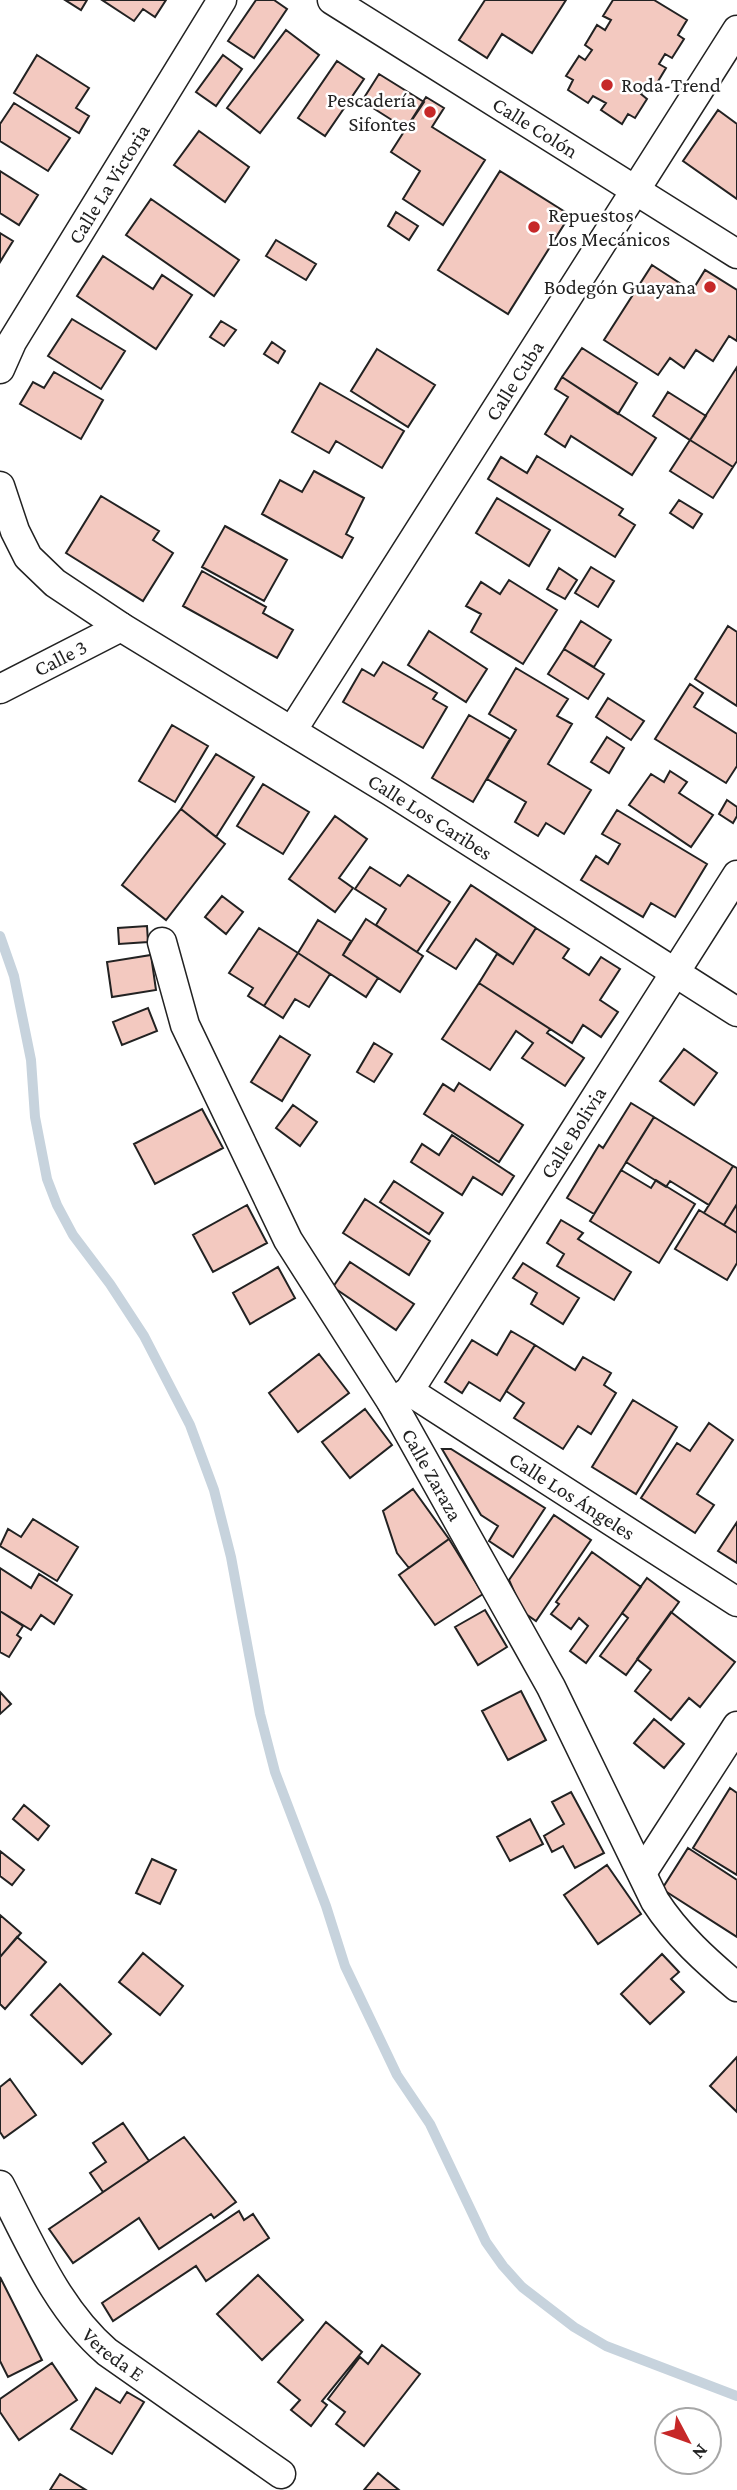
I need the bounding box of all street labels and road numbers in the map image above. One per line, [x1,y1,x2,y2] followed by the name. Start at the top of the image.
[488,92,582,163] street label: Calle Colón
[63,119,155,248] street label: Calle La Victoria
[480,336,549,425] street label: Calle Cuba
[30,634,91,681] street label: Calle 3
[364,768,497,865] street label: Calle Los Caribes
[535,1082,611,1183] street label: Calle Bolivia
[397,1424,468,1525] street label: Calle Zaraza
[505,1447,640,1545] street label: Calle Los Ángeles
[77,2323,149,2386] street label: Vereda E

